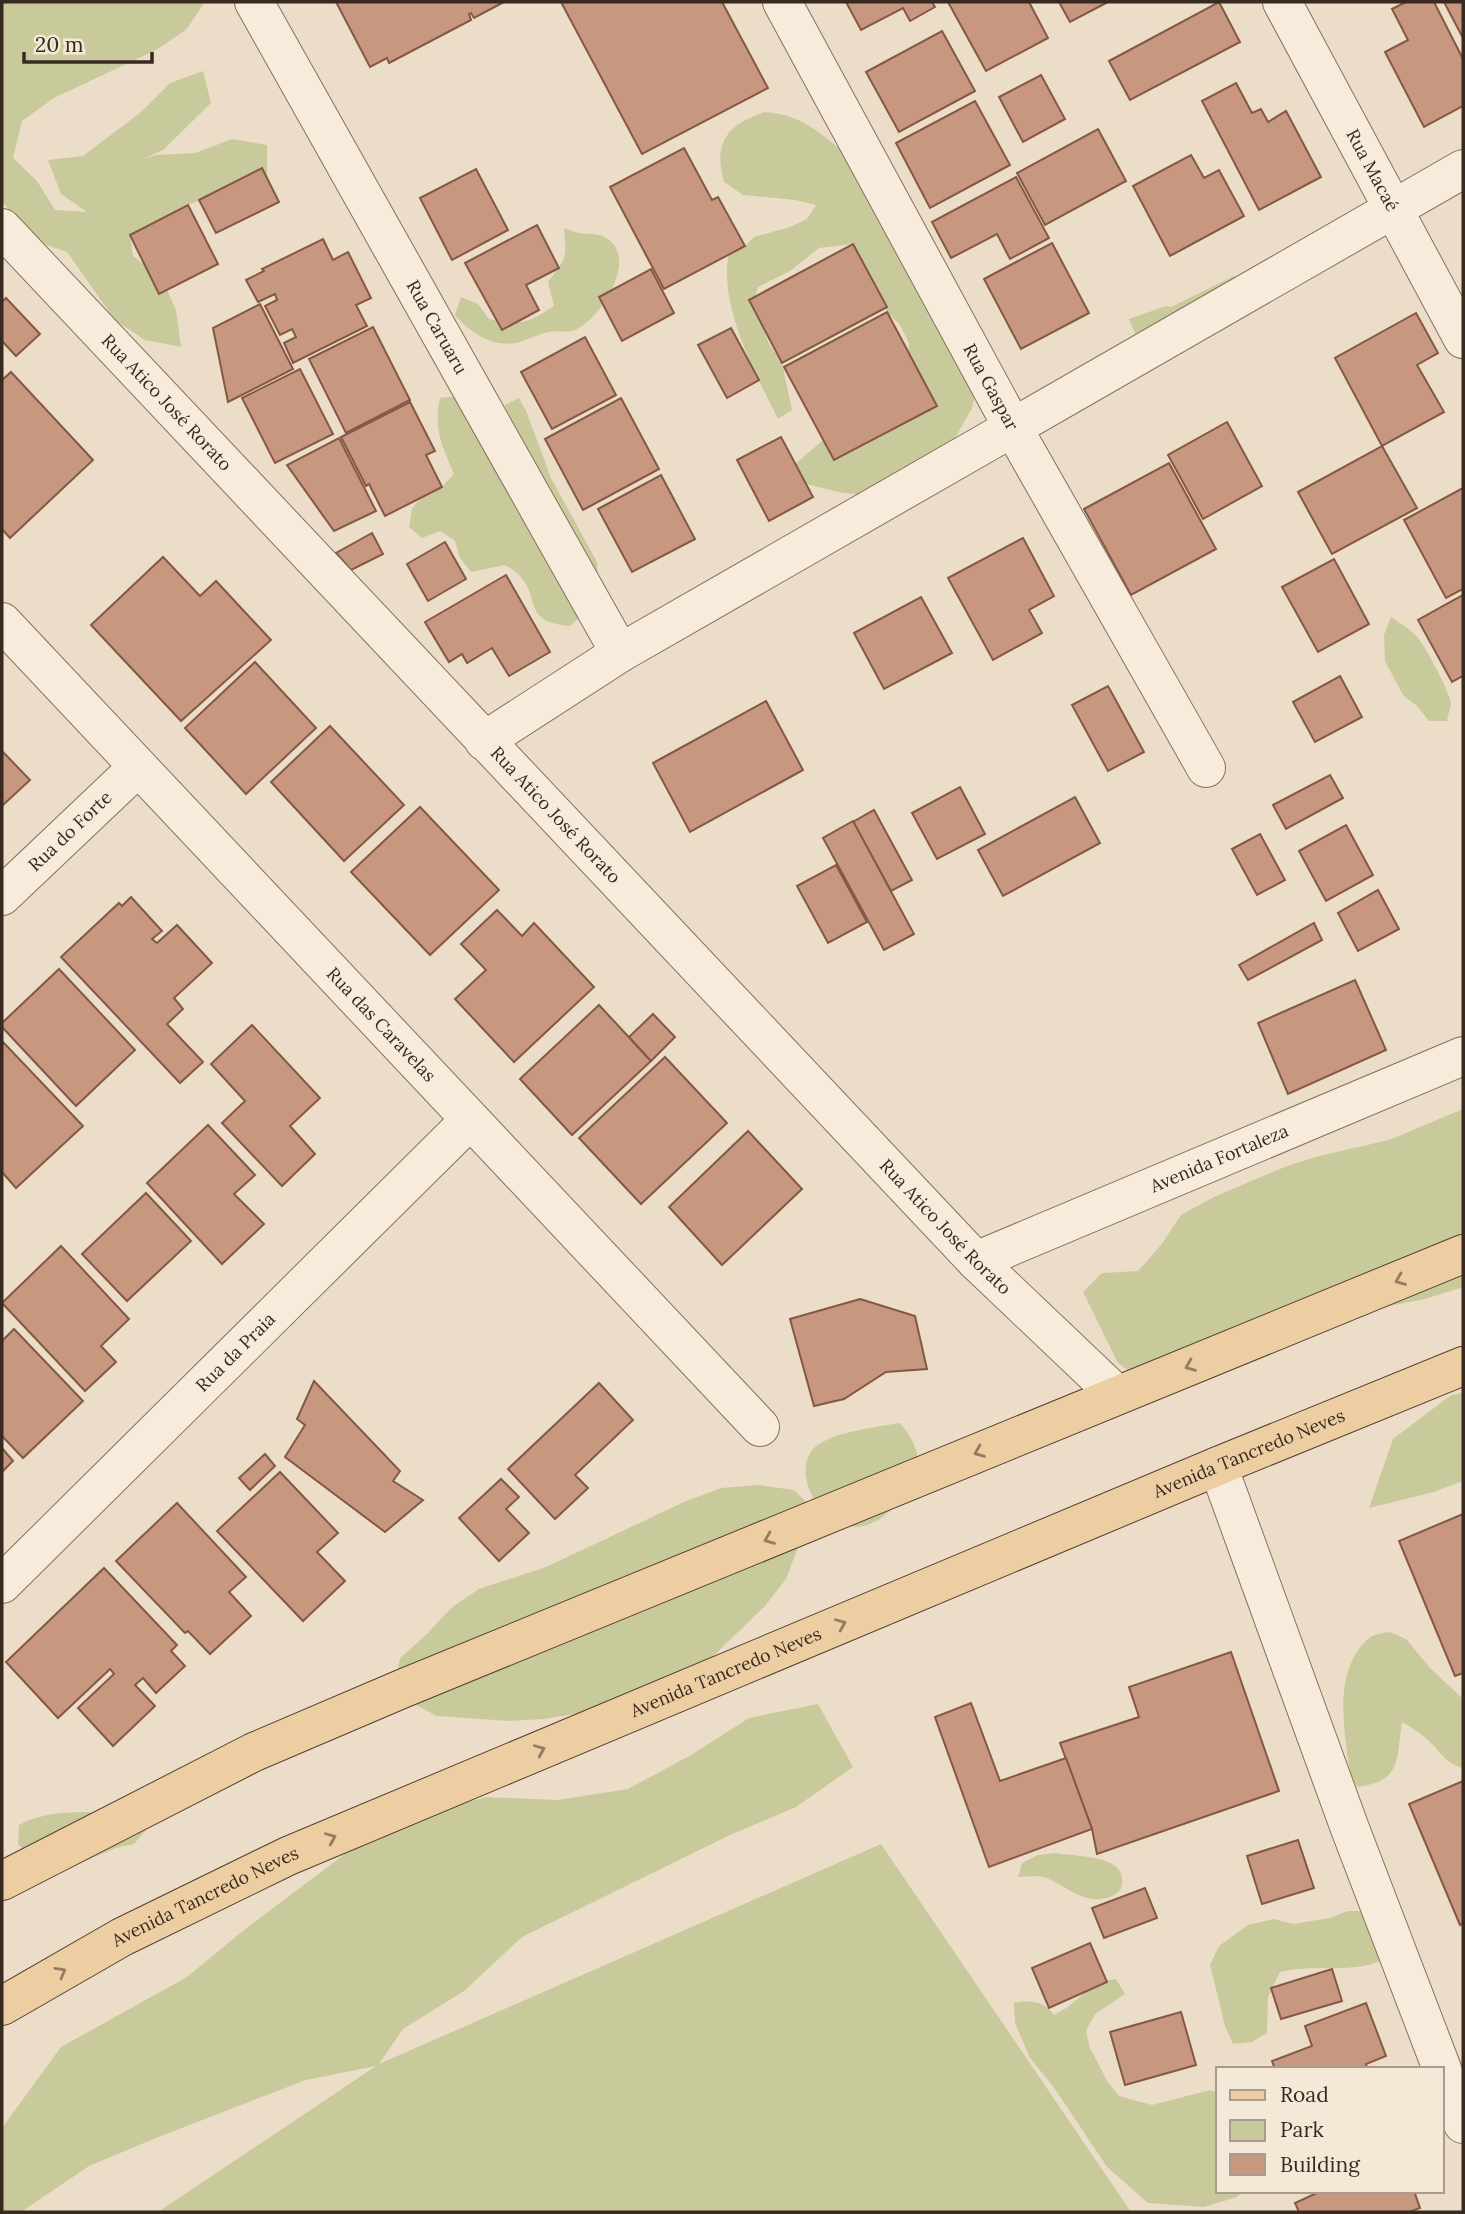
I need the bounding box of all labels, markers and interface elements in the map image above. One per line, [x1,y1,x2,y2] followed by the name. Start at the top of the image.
[24,21,152,65] scale bar
[35,31,84,58] text: 20 m
[1341,125,1404,216] street label: Rua Macaé
[402,276,473,378] street label: Rua Caruaru
[97,329,237,476] street label: Rua Atico José Rorato
[958,339,1024,434] street label: Rua Gaspar
[486,741,626,888] street label: Rua Atico José Rorato
[23,786,117,876] street label: Rua do Forte
[322,962,441,1086] street label: Rua das Caravelas
[1146,1119,1292,1198] street label: Avenida Fortaleza
[875,1154,1016,1299] street label: Rua Atico José Rorato
[1395,1271,1407,1285] one-way arrow
[191,1308,280,1396] street label: Rua da Praia
[1184,1358,1197,1372] one-way arrow
[1149,1404,1348,1503] street label: Avenida Tancredo Neves
[974,1444,986,1458] one-way arrow
[763,1531,776,1545] one-way arrow
[834,1619,846,1633] one-way arrow
[626,1622,825,1723] street label: Avenida Tancredo Neves
[534,1745,546,1759] one-way arrow
[324,1833,336,1847] one-way arrow
[107,1841,302,1952] street label: Avenida Tancredo Neves
[53,1967,66,1980] one-way arrow
[1216,2067,1444,2193] legend
[1280,2081,1329,2108] text: Road
[1280,2116,1324,2143] text: Park
[1280,2151,1360,2178] text: Building

